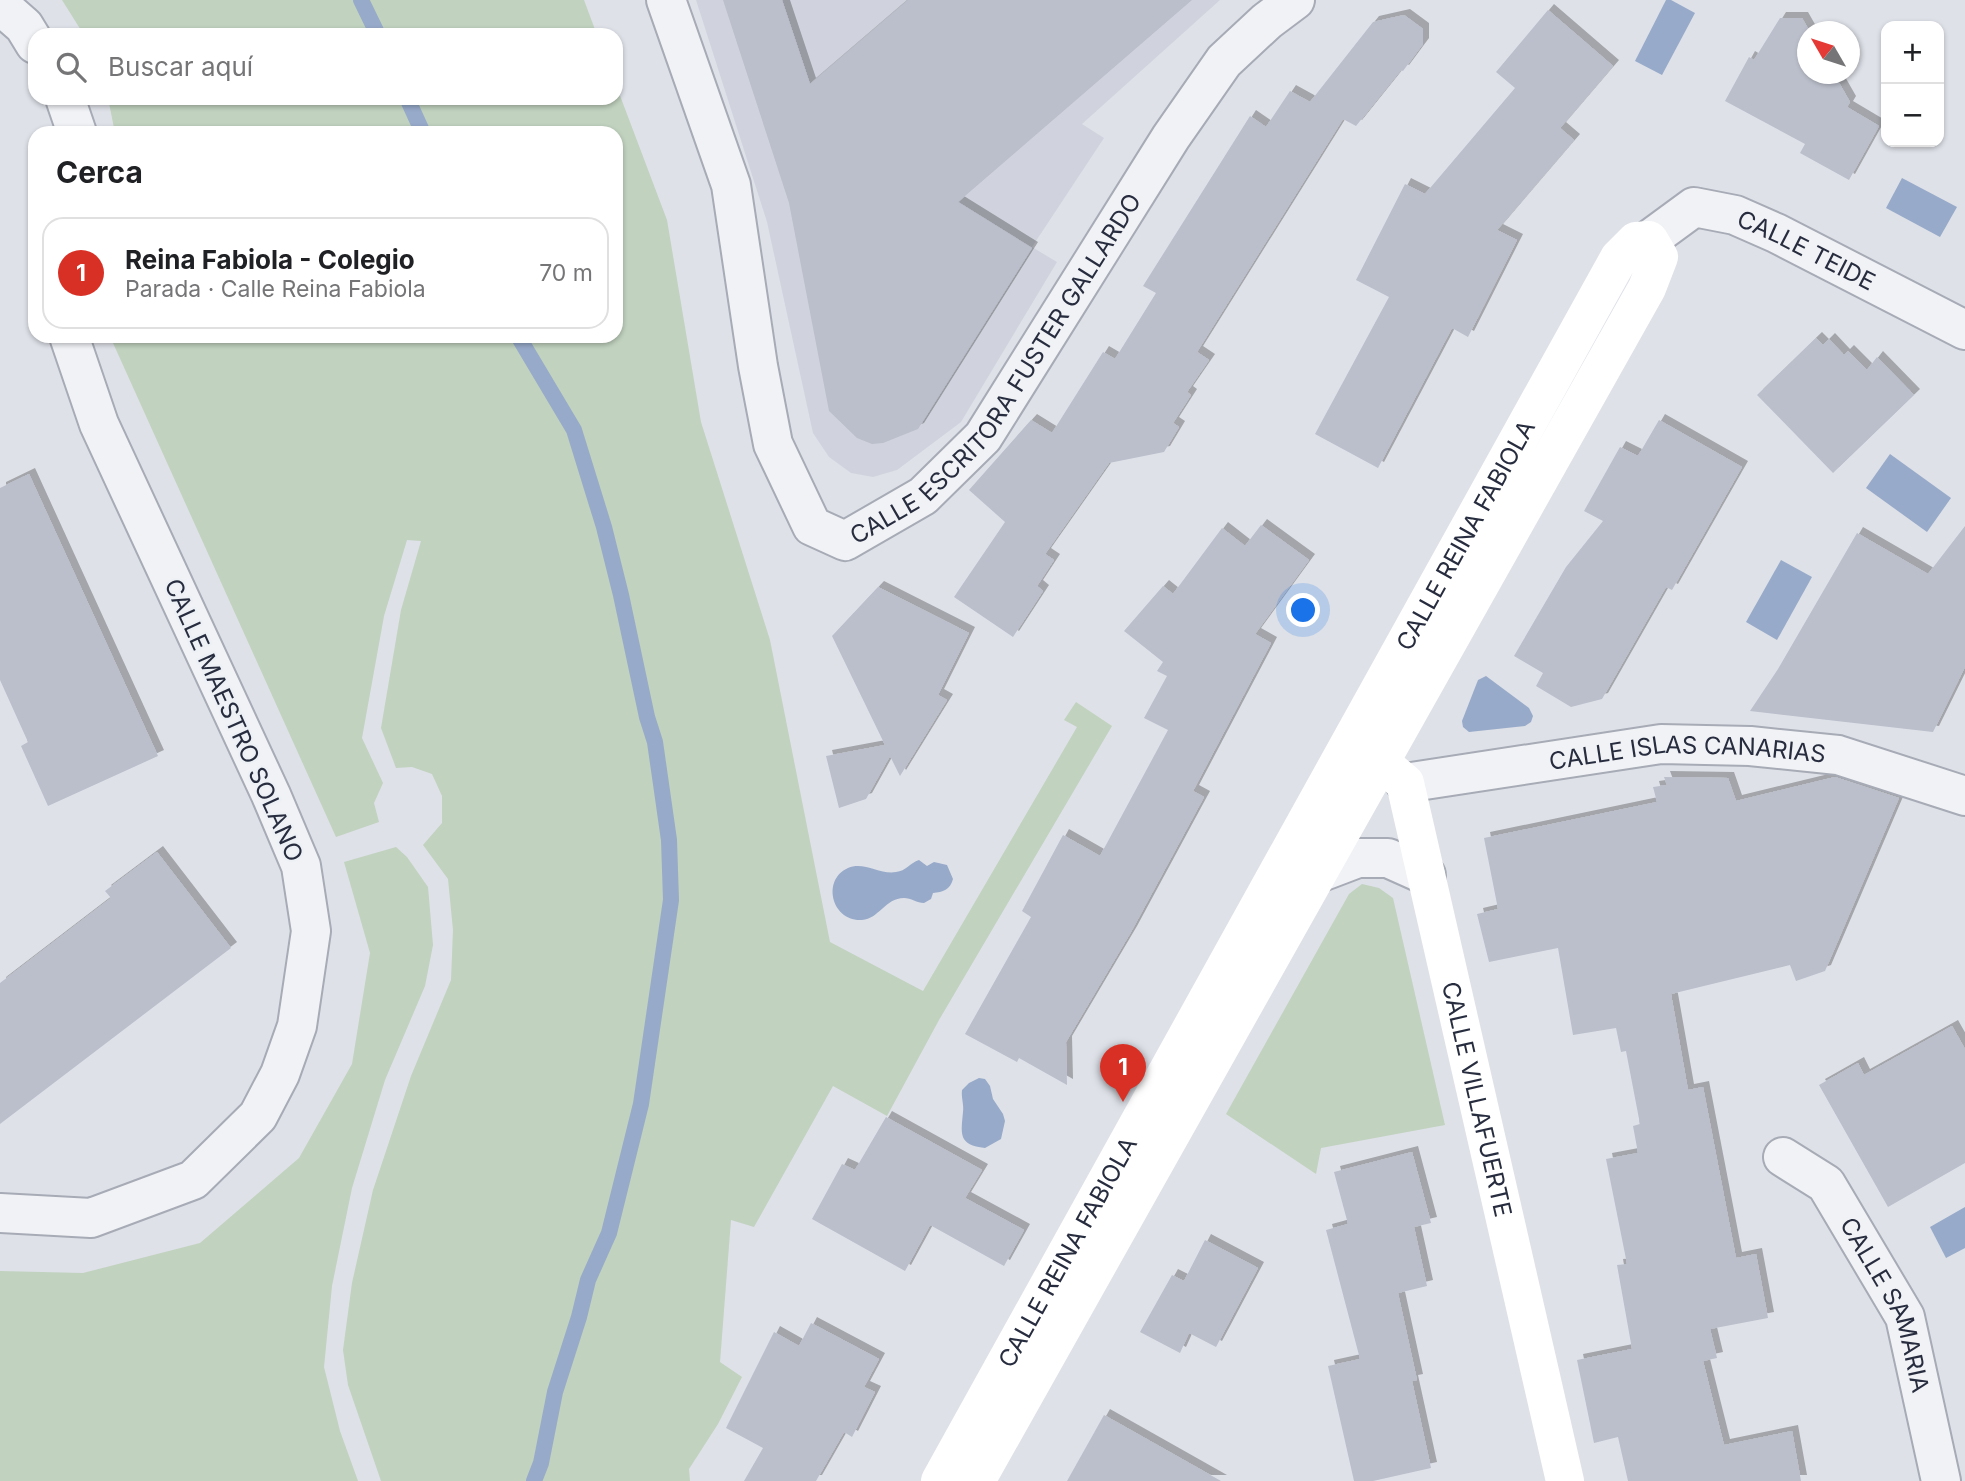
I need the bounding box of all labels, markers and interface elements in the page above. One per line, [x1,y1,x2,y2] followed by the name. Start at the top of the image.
[1797,21,1860,84] north arrow
[1881,21,1944,147] map controls
[1881,21,1944,84] button: +
[28,28,623,105] search box
[52,48,90,86] icon: search
[108,51,253,82] text: Buscar aquí
[1881,84,1944,147] button: −
[56,154,143,190] text: Cerca
[844,188,1147,550] street label: CALLE ESCRITORA FUSTER GALLARDO
[1733,203,1880,296] street label: CALLE TEIDE
[125,244,415,275] text: Reina Fabiola - Colegio
[76,259,86,287] text: 1
[539,259,593,287] text: 70 m
[125,275,426,303] text: Parada · Calle Reina Fabiola
[1390,415,1541,655] street label: CALLE REINA FABIOLA
[158,574,310,866] street label: CALLE MAESTRO SOLANO
[1286,593,1320,627] your location
[1547,729,1827,775] street label: CALLE ISLAS CANARIAS
[1436,979,1518,1220] street label: CALLE VILLAFUERTE
[1100,1044,1146,1102] pin: 1
[992,1132,1143,1372] street label: CALLE REINA FABIOLA
[1834,1212,1936,1395] street label: CALLE SAMARIA

